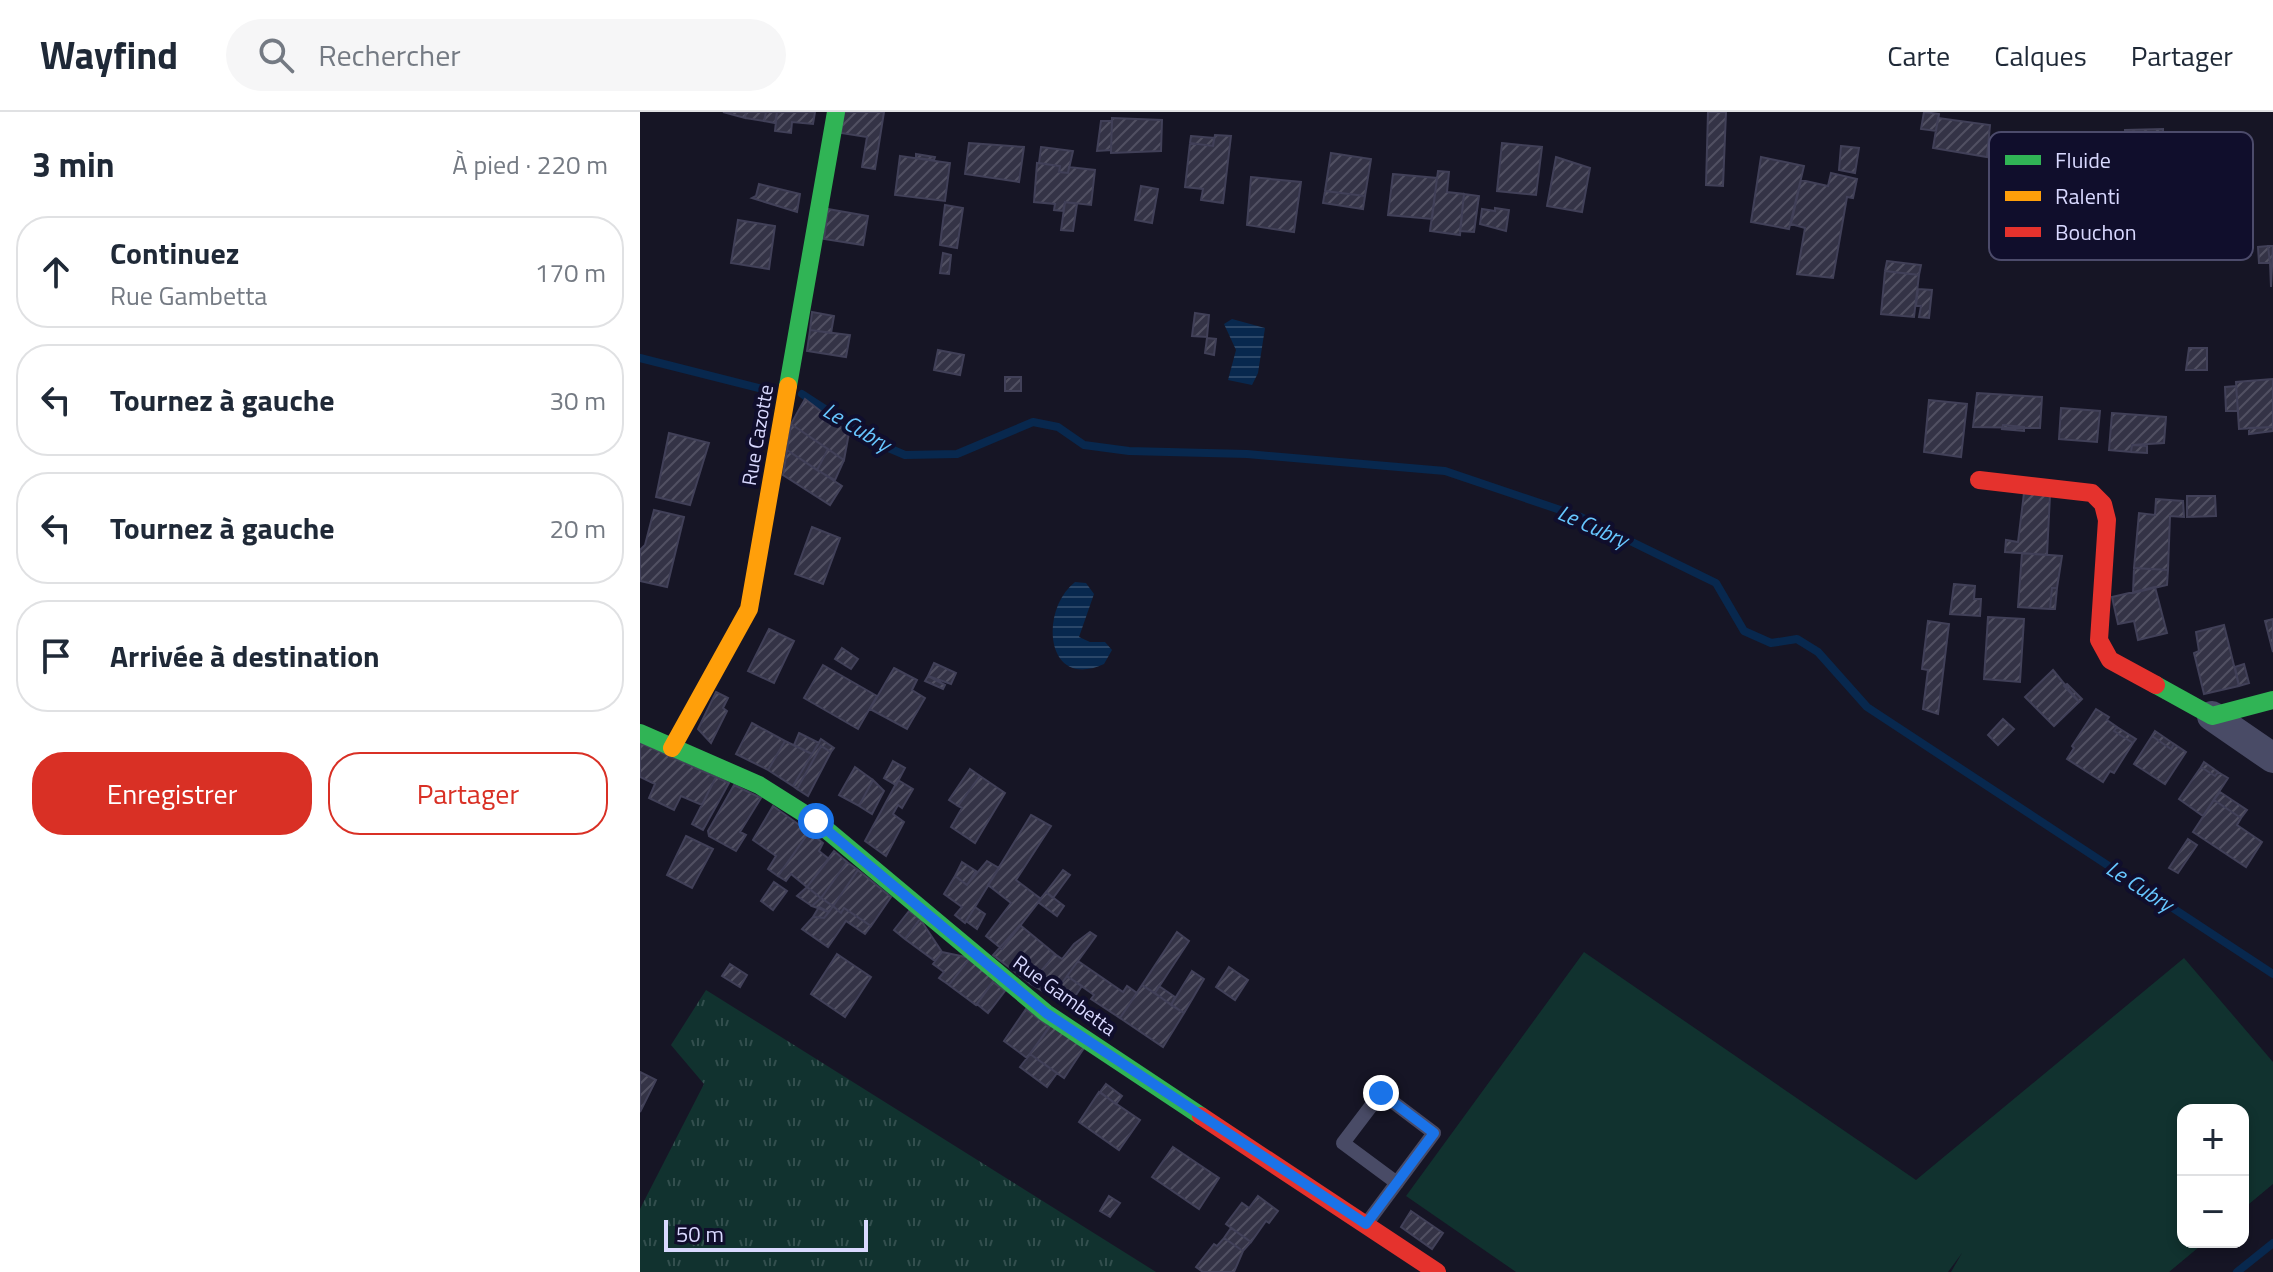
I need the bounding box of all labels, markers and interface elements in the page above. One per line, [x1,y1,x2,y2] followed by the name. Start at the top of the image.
[226,19,786,91] search box
[40,26,178,84] text: Wayfind
[318,32,461,78] text: Rechercher
[254,33,298,77] icon: search
[1887,34,1950,77] text: Carte
[1994,34,2087,77] text: Calques
[2131,34,2233,77] text: Partager
[1989,132,2253,260] legend
[32,138,115,190] text: 3 min
[2055,143,2111,177] text: Fluide
[452,145,608,184] text: À pied · 220 m
[2055,179,2120,213] text: Ralenti
[2055,215,2137,249] text: Bouchon
[110,230,239,276] text: Continuez
[34,250,78,294] icon: ahead
[535,253,606,292] text: 170 m
[110,276,267,315] text: Rue Gambetta
[110,377,335,423] text: Tournez à gauche
[34,378,78,422] icon: left
[549,381,606,420] text: 30 m
[733,382,781,488] street label: Rue Cazotte
[817,393,900,462] water label: Le Cubry
[1552,495,1636,558] water label: Le Cubry
[110,505,335,551] text: Tournez à gauche
[34,506,78,550] icon: left
[549,509,606,548] text: 20 m
[110,633,380,679] text: Arrivée à destination
[34,634,78,678] icon: arrive
[32,752,312,835] button: Enregistrer
[328,752,608,835] button: Partager
[798,803,834,839] route start
[2100,852,2183,922] water label: Le Cubry
[1007,947,1123,1043] street label: Rue Gambetta
[1363,1075,1399,1111] route end
[2177,1104,2249,1248] map controls
[2177,1104,2249,1176] button: +
[2177,1176,2249,1248] button: −
[664,1216,868,1252] scale bar
[676,1217,724,1251] text: 50 m

